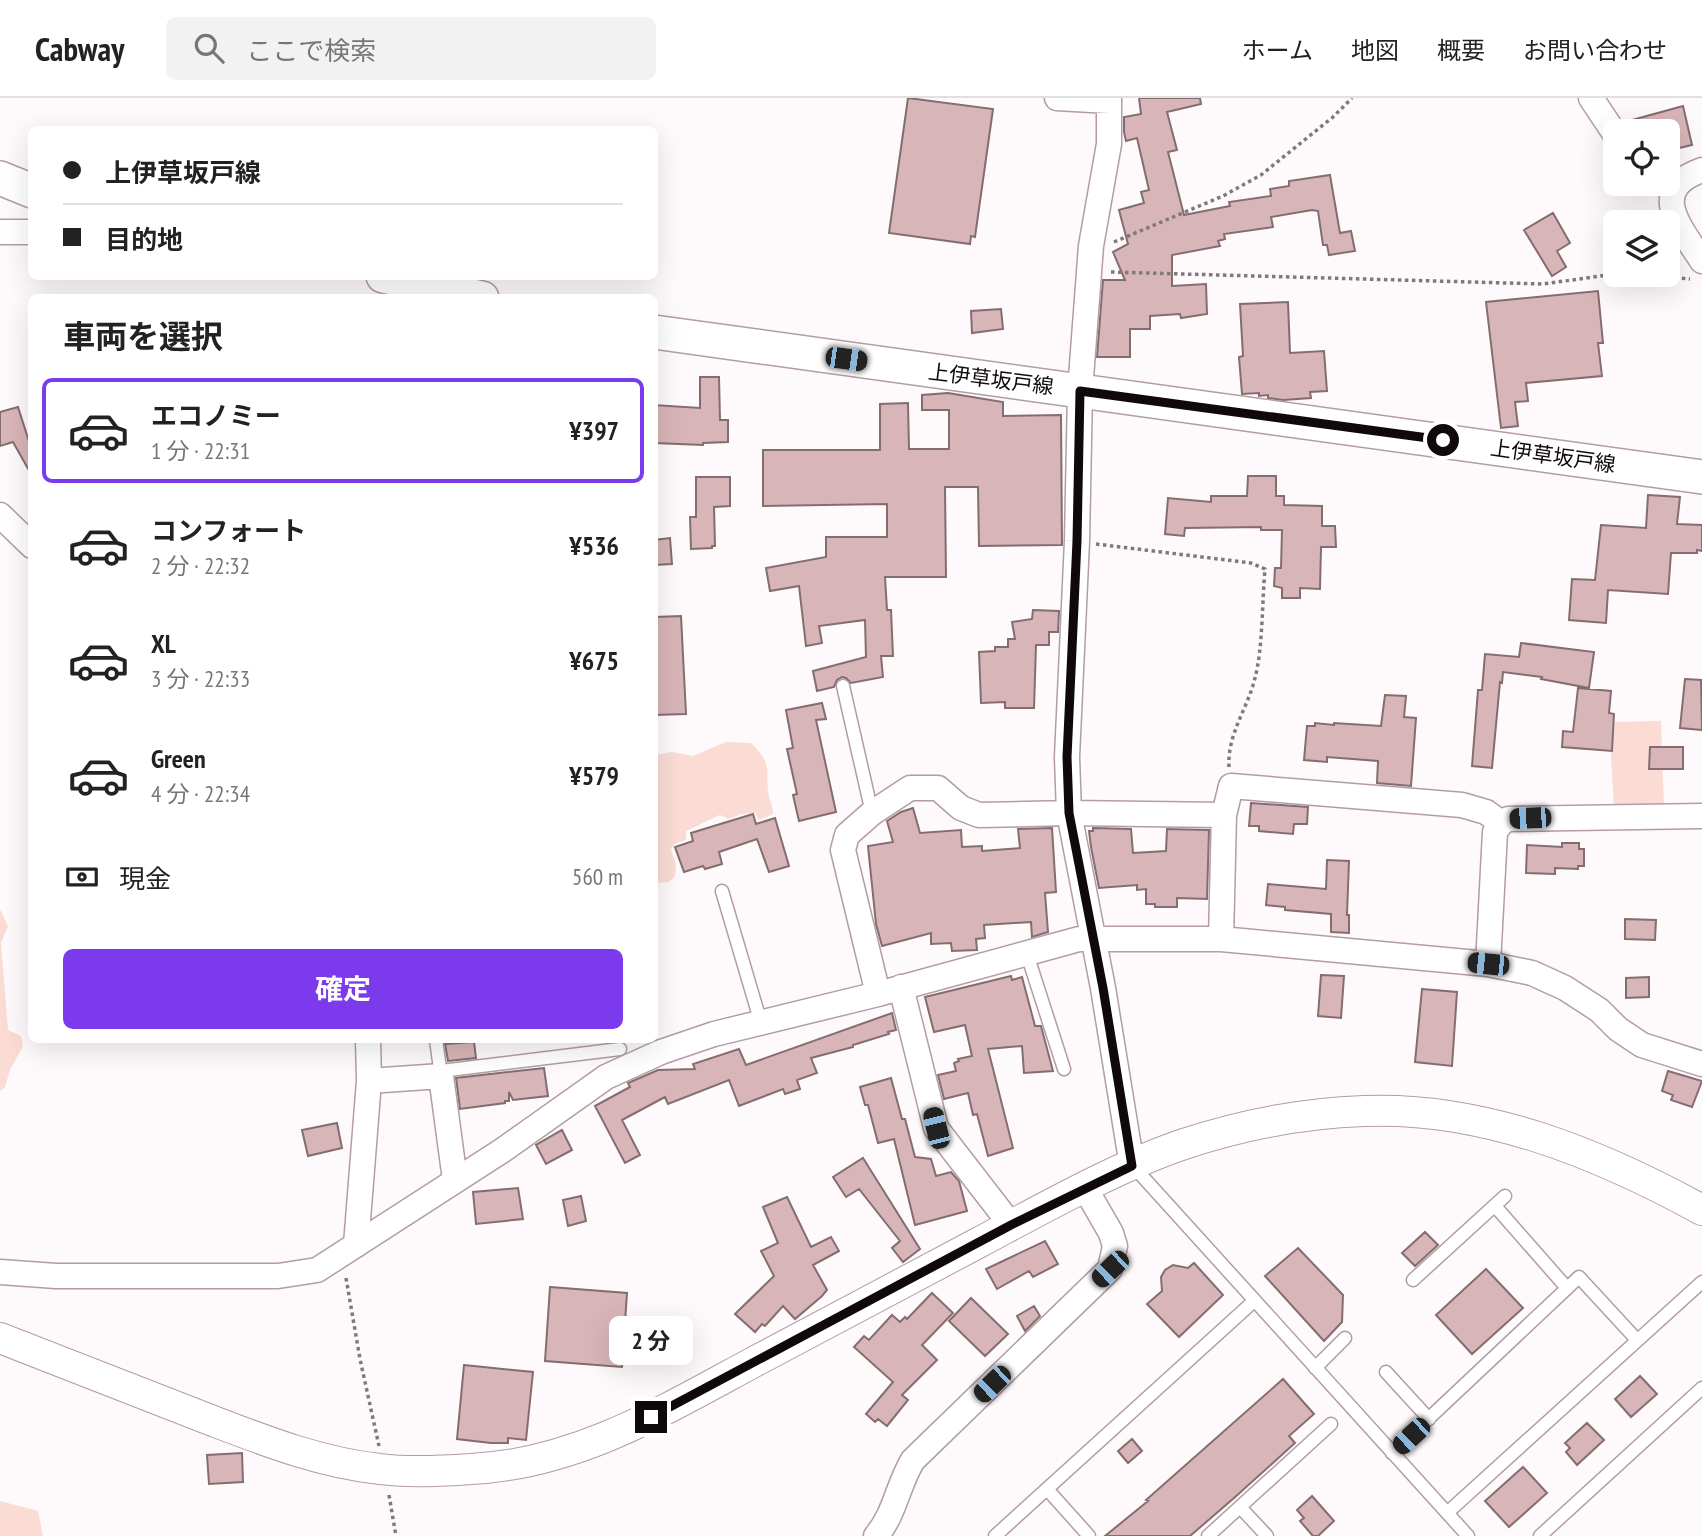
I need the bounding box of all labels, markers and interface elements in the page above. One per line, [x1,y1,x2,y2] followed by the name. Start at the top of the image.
[166,17,656,80] search box
[35,27,124,70] text: Cabway
[190,29,228,67] icon: search
[246,34,376,67] text: ここで検索
[1242,35,1313,66] text: ホーム
[1351,35,1399,66] text: 地図
[1437,35,1485,66] text: 概要
[1523,35,1667,66] text: お問い合わせ
[1603,119,1680,287] map controls
[1603,119,1680,196] button: locate
[105,156,261,189] text: 上伊草坂戸線
[1603,210,1680,287] button: layers
[105,223,183,256] text: 目的地
[63,315,223,357] text: 車両を選択
[824,346,869,372] car
[927,358,1055,400] street label: 上伊草坂戸線
[67,399,130,462] icon: car
[151,399,281,432] text: エコノミー
[569,414,619,447] text: ¥397
[1427,424,1459,456] route start
[1489,434,1617,478] street label: 上伊草坂戸線
[151,436,250,465] text: 1 分 · 22:31
[67,514,130,577] icon: car
[151,514,306,547] text: コンフォート
[569,529,619,562] text: ¥536
[151,551,250,580] text: 2 分 · 22:32
[151,627,176,660] text: XL
[67,629,130,692] icon: car
[569,644,619,677] text: ¥675
[151,664,250,693] text: 3 分 · 22:33
[151,742,206,775] text: Green
[67,744,130,807] icon: car
[569,759,619,792] text: ¥579
[151,779,250,808] text: 4 分 · 22:34
[1509,807,1552,829] car
[63,858,101,896] icon: cash
[119,862,171,895] text: 現金
[572,862,623,891] text: 560 m
[63,949,623,1029] button: 確定
[1467,951,1510,977] car
[921,1105,952,1151] car
[1088,1247,1133,1291] car
[609,1316,693,1364] callout: 2 分
[632,1326,670,1355] text: 2 分
[970,1362,1015,1406] car
[635,1401,667,1433] route end
[1389,1414,1434,1458] car

